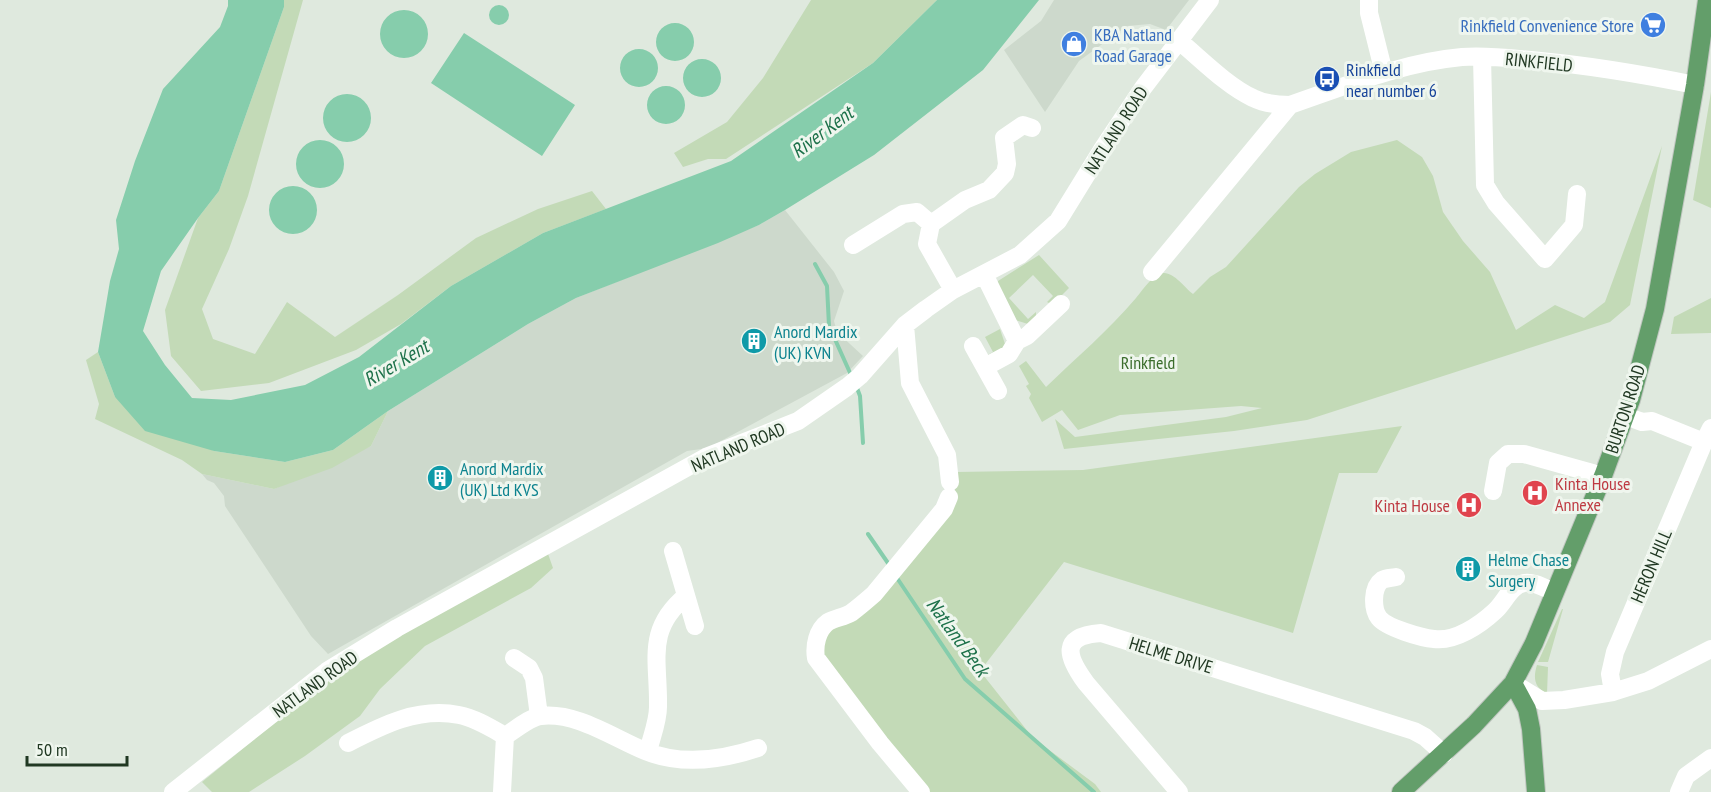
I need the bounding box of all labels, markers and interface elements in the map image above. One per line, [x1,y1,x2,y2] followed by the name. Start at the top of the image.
[1638,10,1668,40] supermarket icon: Rinkfield Convenience Store
[1460,14,1634,37] place label: Rinkfield Convenience Store
[1094,23,1172,67] place label: KBA Natland Road Garage
[1059,29,1089,59] shop icon: KBA Natland Road Garage
[1504,47,1574,77] street label: RINKFIELD
[1346,58,1437,102] place label: Rinkfield near number 6
[1312,64,1342,94] bus stop icon: Rinkfield near number 6
[1079,82,1153,178] street label: NATLAND ROAD
[786,99,860,164] water label: River Kent
[774,320,858,364] place label: Anord Mardix (UK) KVN
[739,326,769,356] building icon: Anord Mardix (UK) KVN
[359,332,435,393] water label: River Kent
[1121,351,1175,374] park label: Rinkfield
[1600,362,1650,456] street label: BURTON ROAD
[688,417,788,477] street label: NATLAND ROAD
[460,457,544,501] place label: Anord Mardix (UK) Ltd KVS
[425,463,455,493] building icon: Anord Mardix (UK) Ltd KVS
[1555,472,1630,516] place label: Kinta House Annexe
[1520,478,1550,508] hospital icon: Kinta House Annexe
[1454,490,1484,520] hospital icon: Kinta House
[1375,494,1450,517] place label: Kinta House
[1625,525,1677,606] street label: HERON HILL
[1488,548,1569,592] place label: Helme Chase Surgery
[1453,554,1483,584] building icon: Helme Chase Surgery
[921,593,997,683] water label: Natland Beck
[1126,631,1216,679] street label: HELME DRIVE
[268,645,362,723] street label: NATLAND ROAD
[27,729,128,767] scale bar
[36,738,68,761] text: 50 m

